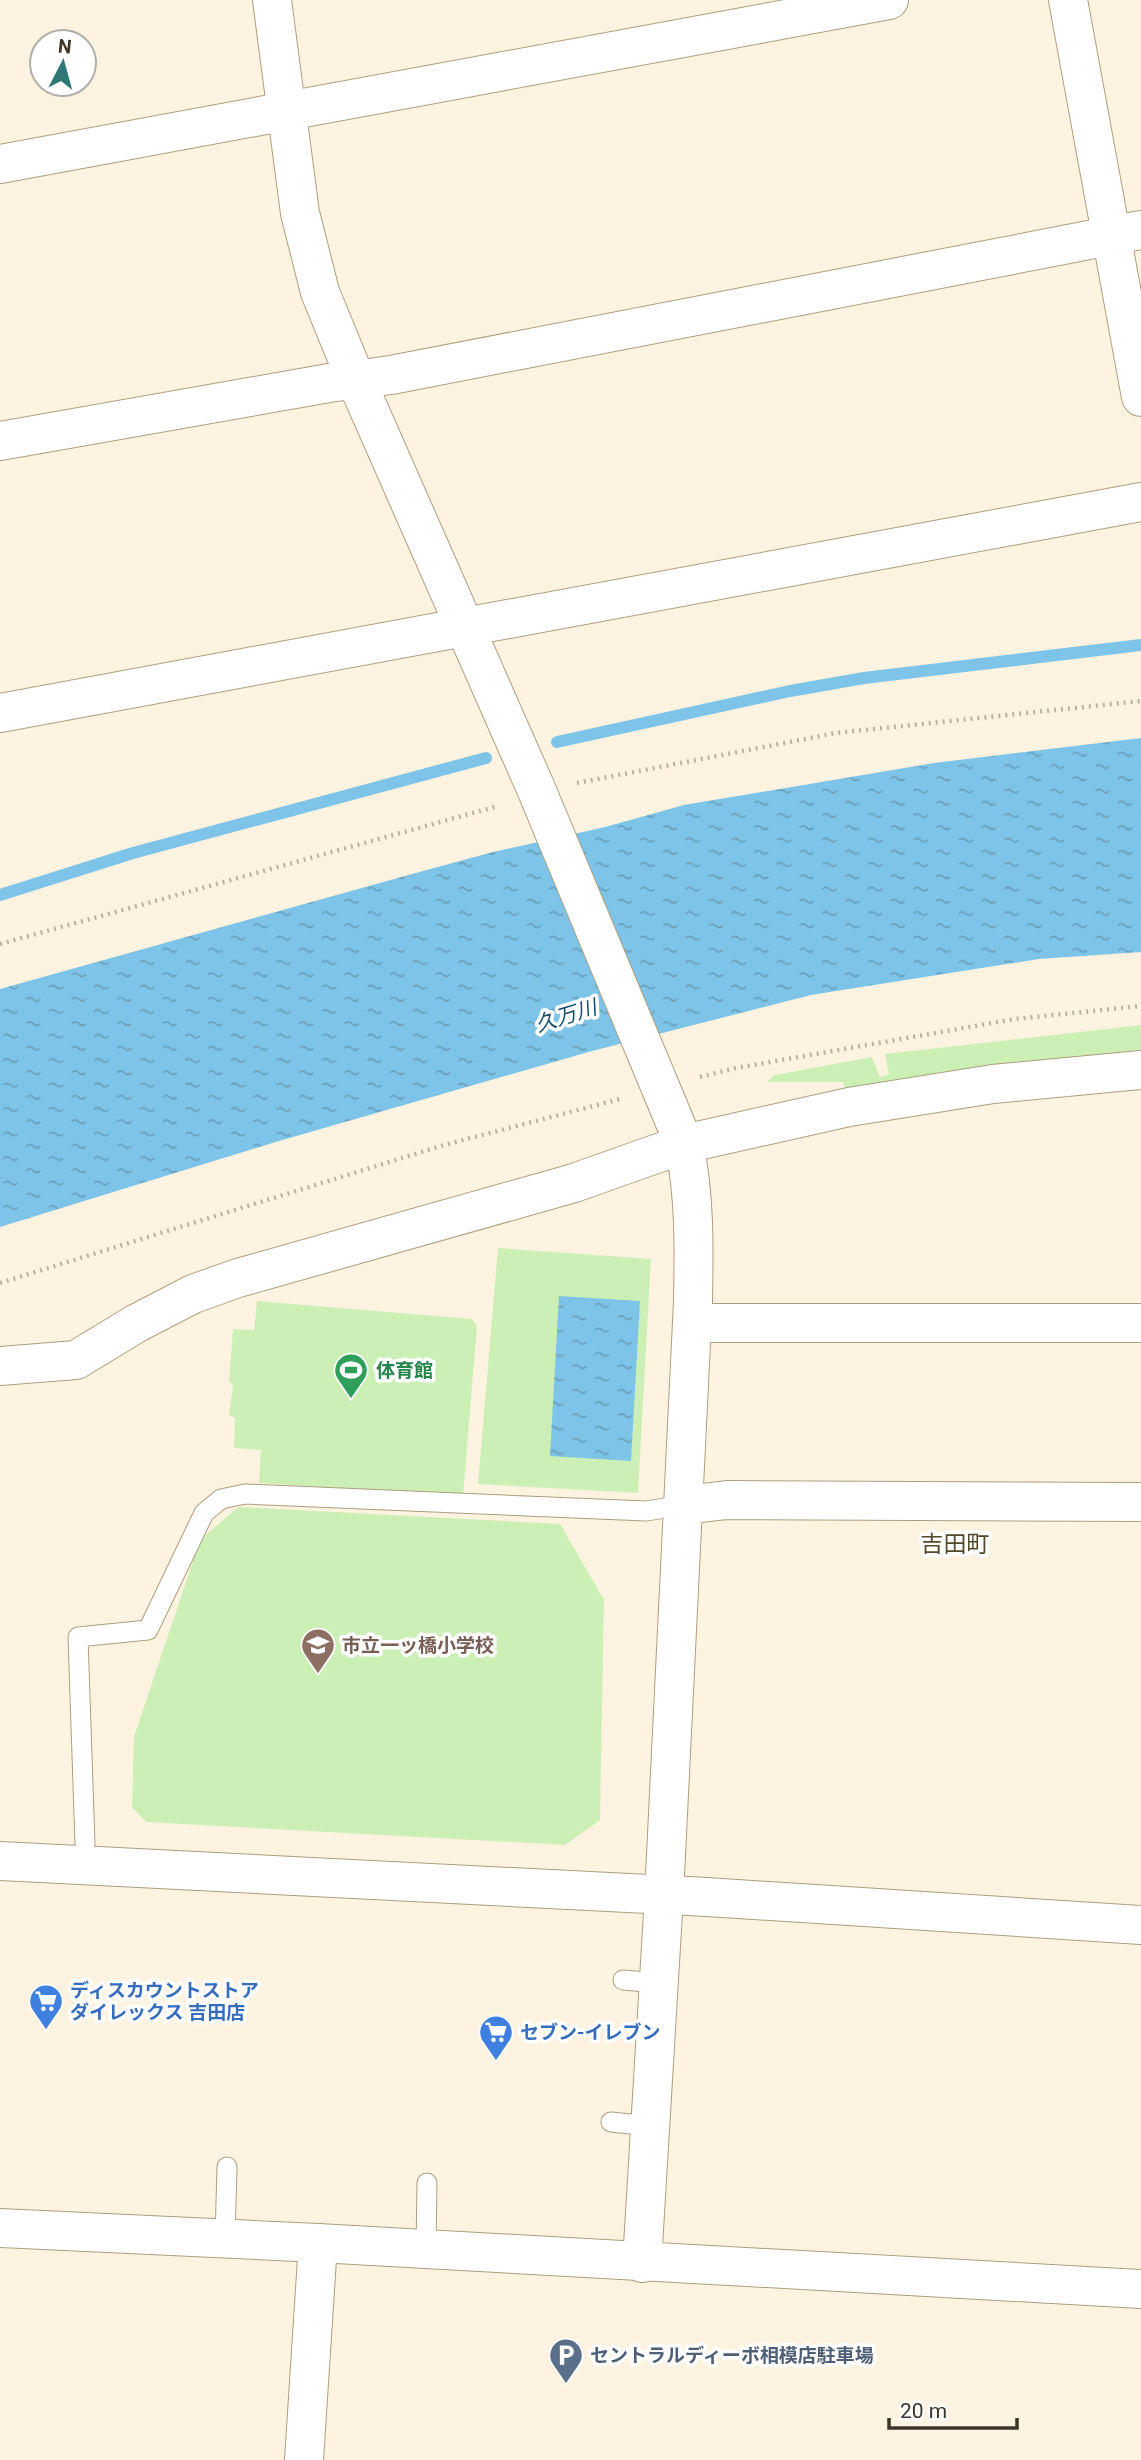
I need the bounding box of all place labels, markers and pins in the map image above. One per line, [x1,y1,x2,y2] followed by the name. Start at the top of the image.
[332,1351,370,1400] sports icon: 体育館
[376,1359,433,1382] place label: 体育館
[299,1626,337,1675] school or university icon: 市立一ッ橋小学校
[342,1634,494,1657] place label: 市立一ッ橋小学校
[70,1979,259,2024] place label: ディスカウントストア ダイレックス 吉田店
[27,1982,65,2031] supermarket icon: ディスカウントストア ダイレックス 吉田店
[477,2013,515,2062] supermarket icon: セブン-イレブン
[520,2021,661,2044] place label: セブン-イレブン
[547,2336,585,2385] parking icon: セントラルディーボ相模店駐車場
[590,2344,874,2367] place label: セントラルディーボ相模店駐車場

